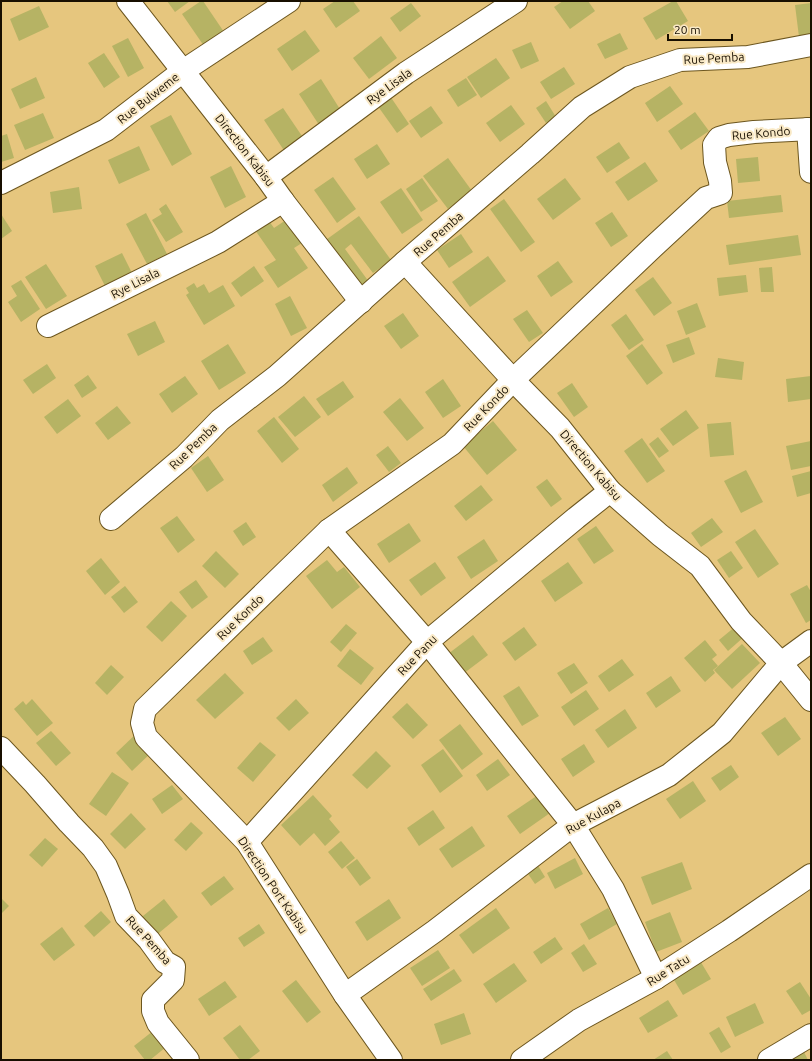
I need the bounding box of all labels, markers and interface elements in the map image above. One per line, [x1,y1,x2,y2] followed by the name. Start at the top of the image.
[668,16,732,42] scale bar
[674,23,701,36] text: 20 m
[683,50,745,66] street label: Rue Pemba
[364,65,414,107] street label: Rye Lisala
[115,70,181,126] street label: Rue Bulweme
[213,111,277,189] street label: Direction Kabisu
[731,124,791,142] street label: Rue Kondo
[411,209,465,259] street label: Rue Pemba
[109,265,161,301] street label: Rye Lisala
[461,382,511,434] street label: Rue Kondo
[167,420,219,472] street label: Rue Pemba
[558,427,624,503] street label: Direction Kabisu
[214,592,266,642] street label: Rue Kondo
[395,632,439,678] street label: Rue Panu
[563,796,623,836] street label: Rue Kulapa
[236,834,310,936] street label: Direction Port Kabisu
[124,913,174,967] street label: Rue Pemba
[644,952,692,988] street label: Rue Tatu

